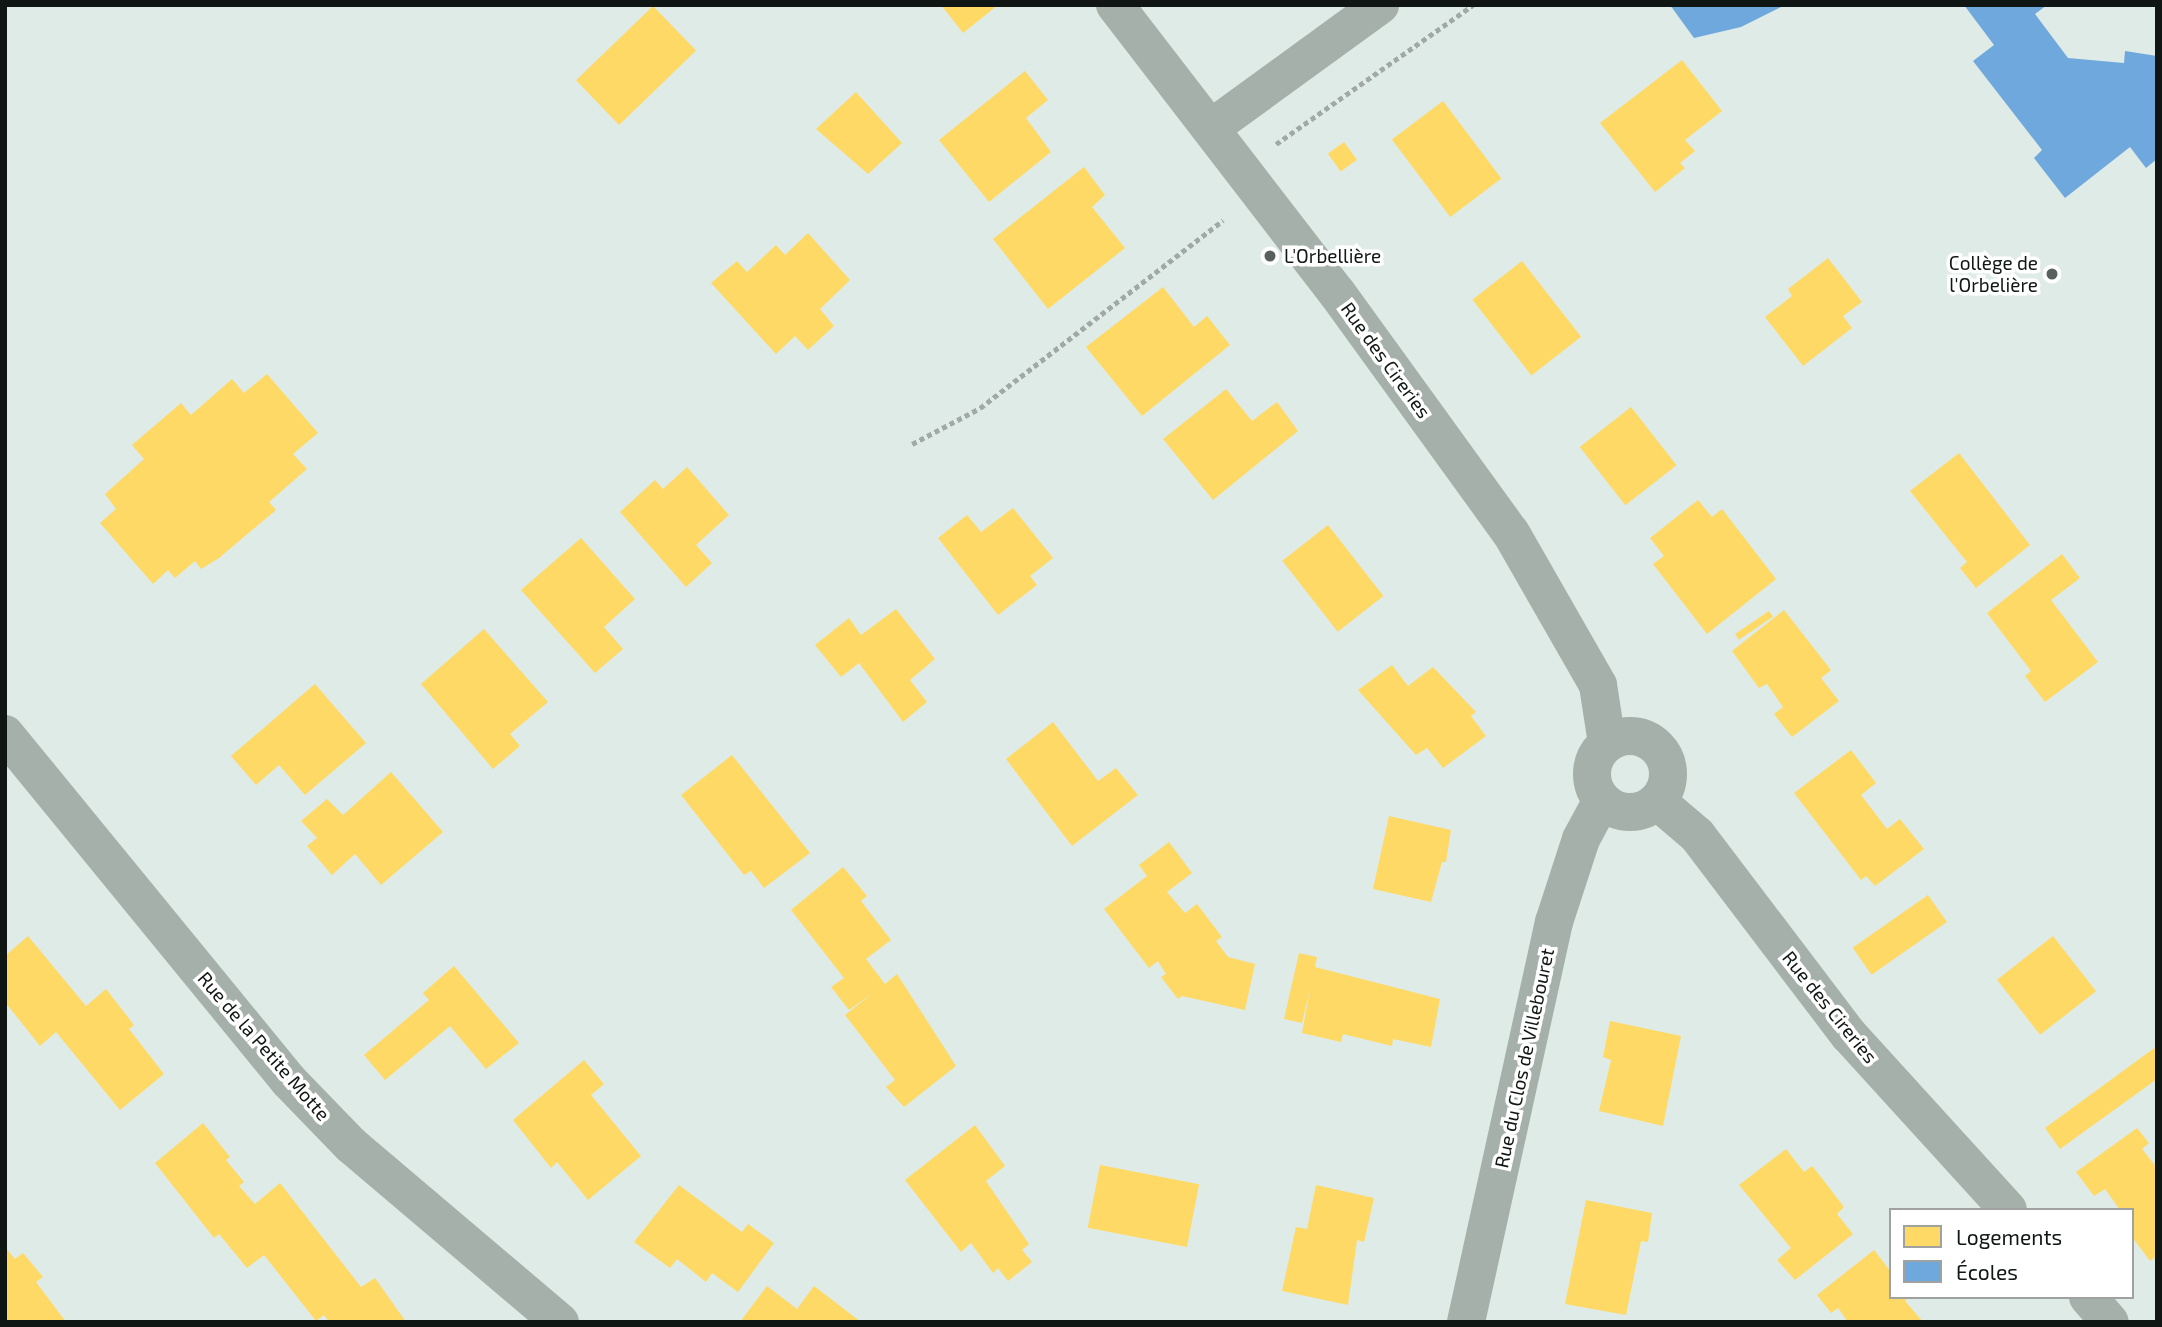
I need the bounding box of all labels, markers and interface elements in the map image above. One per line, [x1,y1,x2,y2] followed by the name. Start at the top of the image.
[1284,245,1381,267] place label: L'Orbellière
[1262,248,1278,264] marker: L'Orbellière
[1949,252,2038,296] place label: Collège de l'Orbelière
[2044,266,2060,282] marker: Collège de l'Orbelière
[1336,298,1436,422] street label: Rue des Cireries
[1490,946,1558,1170] street label: Rue du Clos de Villebouret
[1778,946,1882,1068] street label: Rue des Cireries
[193,967,335,1125] street label: Rue de la Petite Motte
[1889,1208,2134,1299] legend
[1956,1224,2062,1249] text: Logements
[1956,1259,2018,1284] text: Écoles

